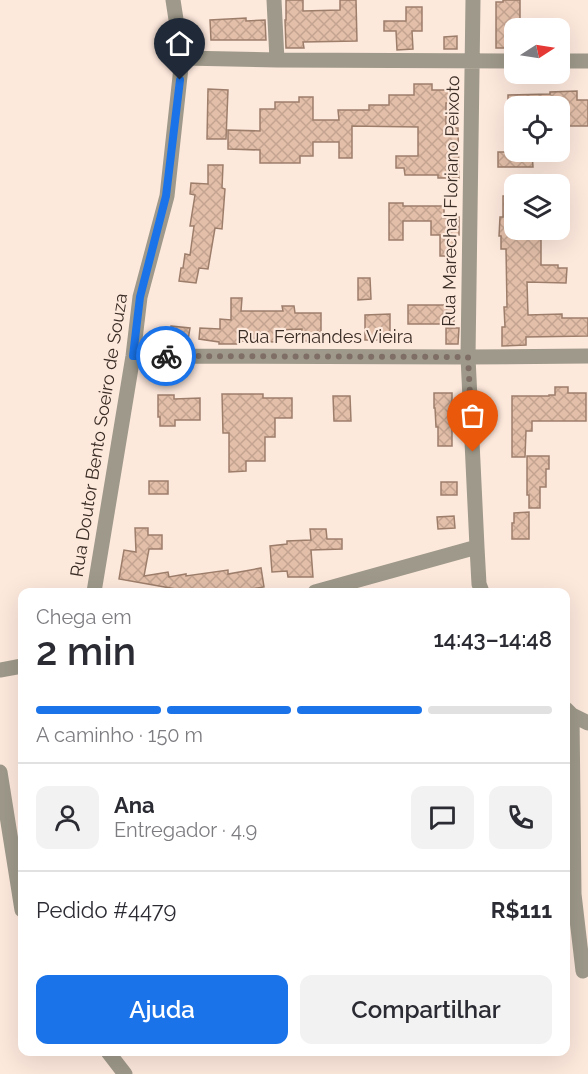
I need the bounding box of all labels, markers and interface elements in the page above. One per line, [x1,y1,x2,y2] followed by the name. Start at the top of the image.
[154,18,205,80] pin
[504,18,570,84] north arrow
[504,18,570,240] map controls
[163,27,196,60] icon: home
[438,75,463,327] street label: Rua Marechal Floriano Peixoto
[504,96,570,162] button: locate
[504,174,570,240] button: layers
[66,292,131,578] street label: Rua Doutor Bento Soeiro de Souza
[136,326,196,386] courier
[237,326,413,347] street label: Rua Fernandes Vieira
[150,340,183,373] icon: bike
[447,390,498,452] pin
[456,399,489,432] icon: bag
[36,605,132,629] text: Chega em
[434,626,552,652] text: 14:43–14:48
[36,628,136,674] text: 2 min
[36,723,203,747] text: A caminho · 150 m
[36,786,99,849] button: person
[411,786,474,849] button: chat
[489,786,552,849] button: phone
[114,792,155,818] text: Ana
[114,818,257,842] text: Entregador · 4.9
[36,897,176,923] text: Pedido #4479
[491,897,552,923] text: R$111
[36,975,288,1044] button: Ajuda
[300,975,552,1044] button: Compartilhar

